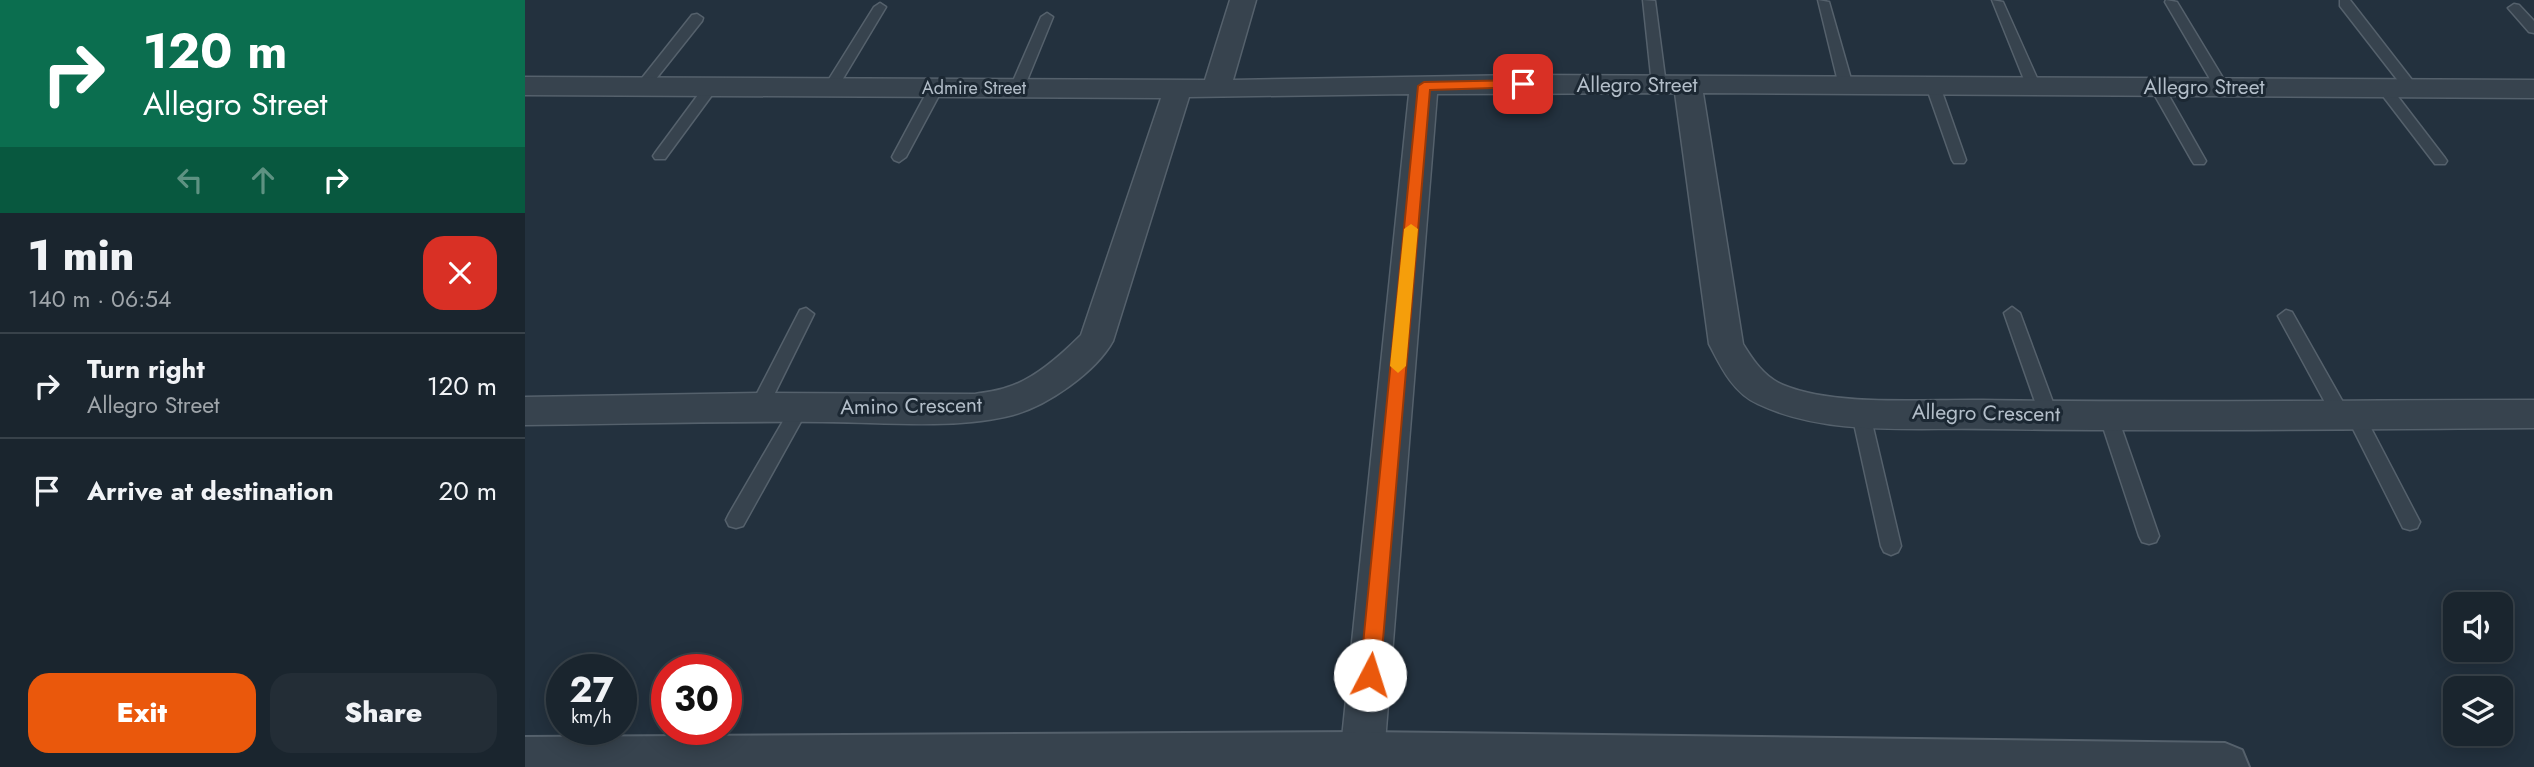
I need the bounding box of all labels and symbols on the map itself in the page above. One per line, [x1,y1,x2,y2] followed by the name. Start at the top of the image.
[1493,54,1553,114] pin
[1576,70,1698,100] street label: Allegro Street
[2143,72,2265,102] street label: Allegro Street
[922,75,1027,101] street label: Admire Street
[840,390,982,422] street label: Amino Crescent
[1912,397,2060,429] street label: Allegro Crescent
[1333,638,1407,712] position arrow
[651,654,742,745] speed limit sign: 30

